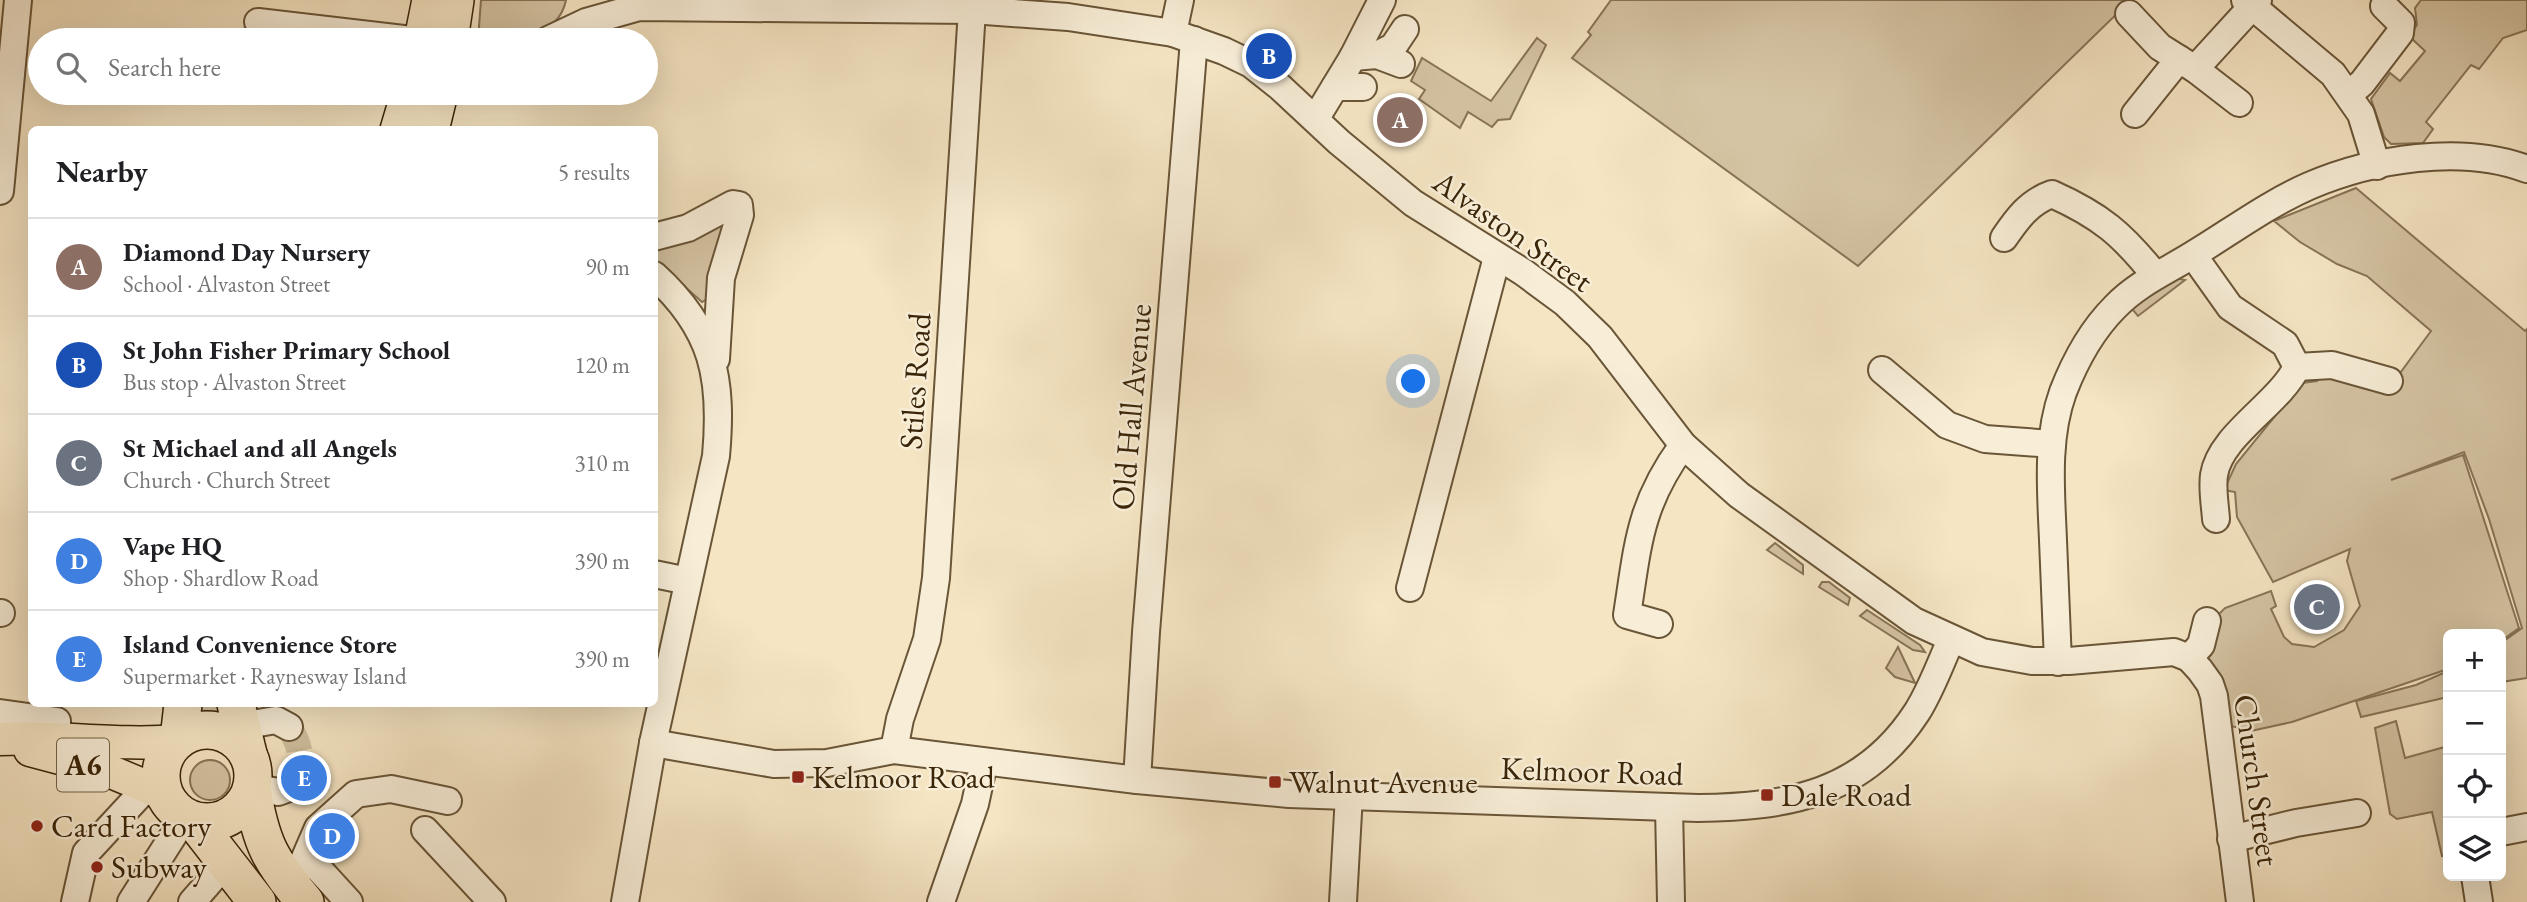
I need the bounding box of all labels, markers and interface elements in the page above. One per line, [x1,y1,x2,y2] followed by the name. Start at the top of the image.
[28,28,658,105] search box
[1246,30,1292,82] pin: B
[52,48,90,86] icon: search
[108,50,221,84] text: Search here
[1377,94,1423,146] pin: A
[56,152,148,191] text: Nearby
[558,157,630,187] text: 5 results
[1424,160,1601,302] street label: Alvaston Street
[123,235,370,269] text: Diamond Day Nursery
[71,252,87,282] text: A
[585,252,630,282] text: 90 m
[123,269,330,299] text: School · Alvaston Street
[1101,302,1161,512] street label: Old Hall Avenue
[889,311,941,451] street label: Stiles Road
[123,333,450,367] text: St John Fisher Primary School
[72,350,86,380] text: B
[574,350,630,380] text: 120 m
[1396,364,1430,398] your location
[123,367,346,397] text: Bus stop · Alvaston Street
[123,431,397,465] text: St Michael and all Angels
[71,448,87,478] text: C
[574,448,630,478] text: 310 m
[123,465,330,495] text: Church · Church Street
[123,529,222,563] text: Vape HQ
[70,546,88,576] text: D
[574,546,630,576] text: 390 m
[123,563,319,593] text: Shop · Shardlow Road
[2294,581,2340,633] pin: C
[123,627,397,661] text: Island Convenience Store
[2443,629,2506,881] map controls
[2443,629,2506,692] button: +
[72,644,86,674] text: E
[574,644,630,674] text: 390 m
[123,661,407,691] text: Supermarket · Raynesway Island
[2224,691,2290,869] street label: Church Street
[2443,692,2506,755] button: −
[57,738,109,792] road number: A6
[1500,747,1685,795] street label: Kelmoor Road
[281,752,327,804] pin: E
[2443,755,2506,818] button: locate
[812,756,995,798] place label: Kelmoor Road
[1289,761,1478,803] place label: Walnut Avenue
[790,769,806,785] marker: Kelmoor Road
[1267,774,1283,790] marker: Walnut Avenue
[1781,774,1912,816] place label: Dale Road
[1759,787,1775,803] marker: Dale Road
[51,805,213,847] place label: Card Factory
[309,810,355,862] pin: D
[29,818,45,834] marker: Card Factory
[2443,818,2506,881] button: layers
[111,846,208,888] place label: Subway
[89,859,105,875] marker: Subway

